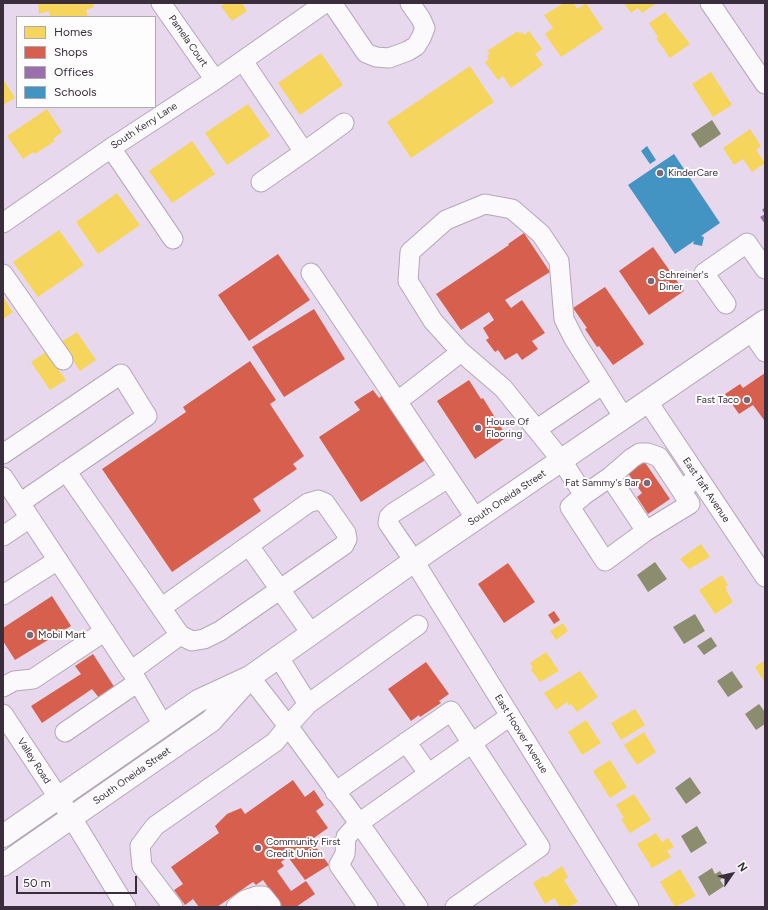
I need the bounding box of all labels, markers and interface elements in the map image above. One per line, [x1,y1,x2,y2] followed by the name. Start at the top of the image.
[166,13,210,69] street label: Pamela Court
[16,16,156,108] legend
[54,25,92,39] text: Homes
[54,45,88,59] text: Shops
[54,65,94,79] text: Offices
[54,85,97,99] text: Schools
[109,100,179,152] street label: South Kerry Lane
[668,167,718,179] place label: KinderCare
[655,168,665,178] marker: KinderCare
[659,269,708,292] place label: Schreiner's Diner
[646,276,656,286] marker: Schreiner's Diner
[696,394,739,406] place label: Fast Taco
[742,395,752,405] marker: Fast Taco
[486,416,529,440] place label: House Of Flooring
[473,423,483,433] marker: House Of Flooring
[680,455,732,525] street label: East Taft Avenue
[466,467,548,529] street label: South Oneida Street
[565,477,639,489] place label: Fat Sammy's Bar
[642,478,652,488] marker: Fat Sammy's Bar
[38,629,86,641] place label: Mobil Mart
[25,630,35,640] marker: Mobil Mart
[492,692,550,776] street label: East Hoover Avenue
[15,736,53,786] street label: Valley Road
[91,745,173,807] street label: South Oneida Street
[266,836,341,860] place label: Community First Credit Union
[253,843,263,853] marker: Community First Credit Union
[712,854,752,894] north arrow
[735,860,750,874] text: N
[18,868,139,894] scale bar
[23,876,51,890] text: 50 m

